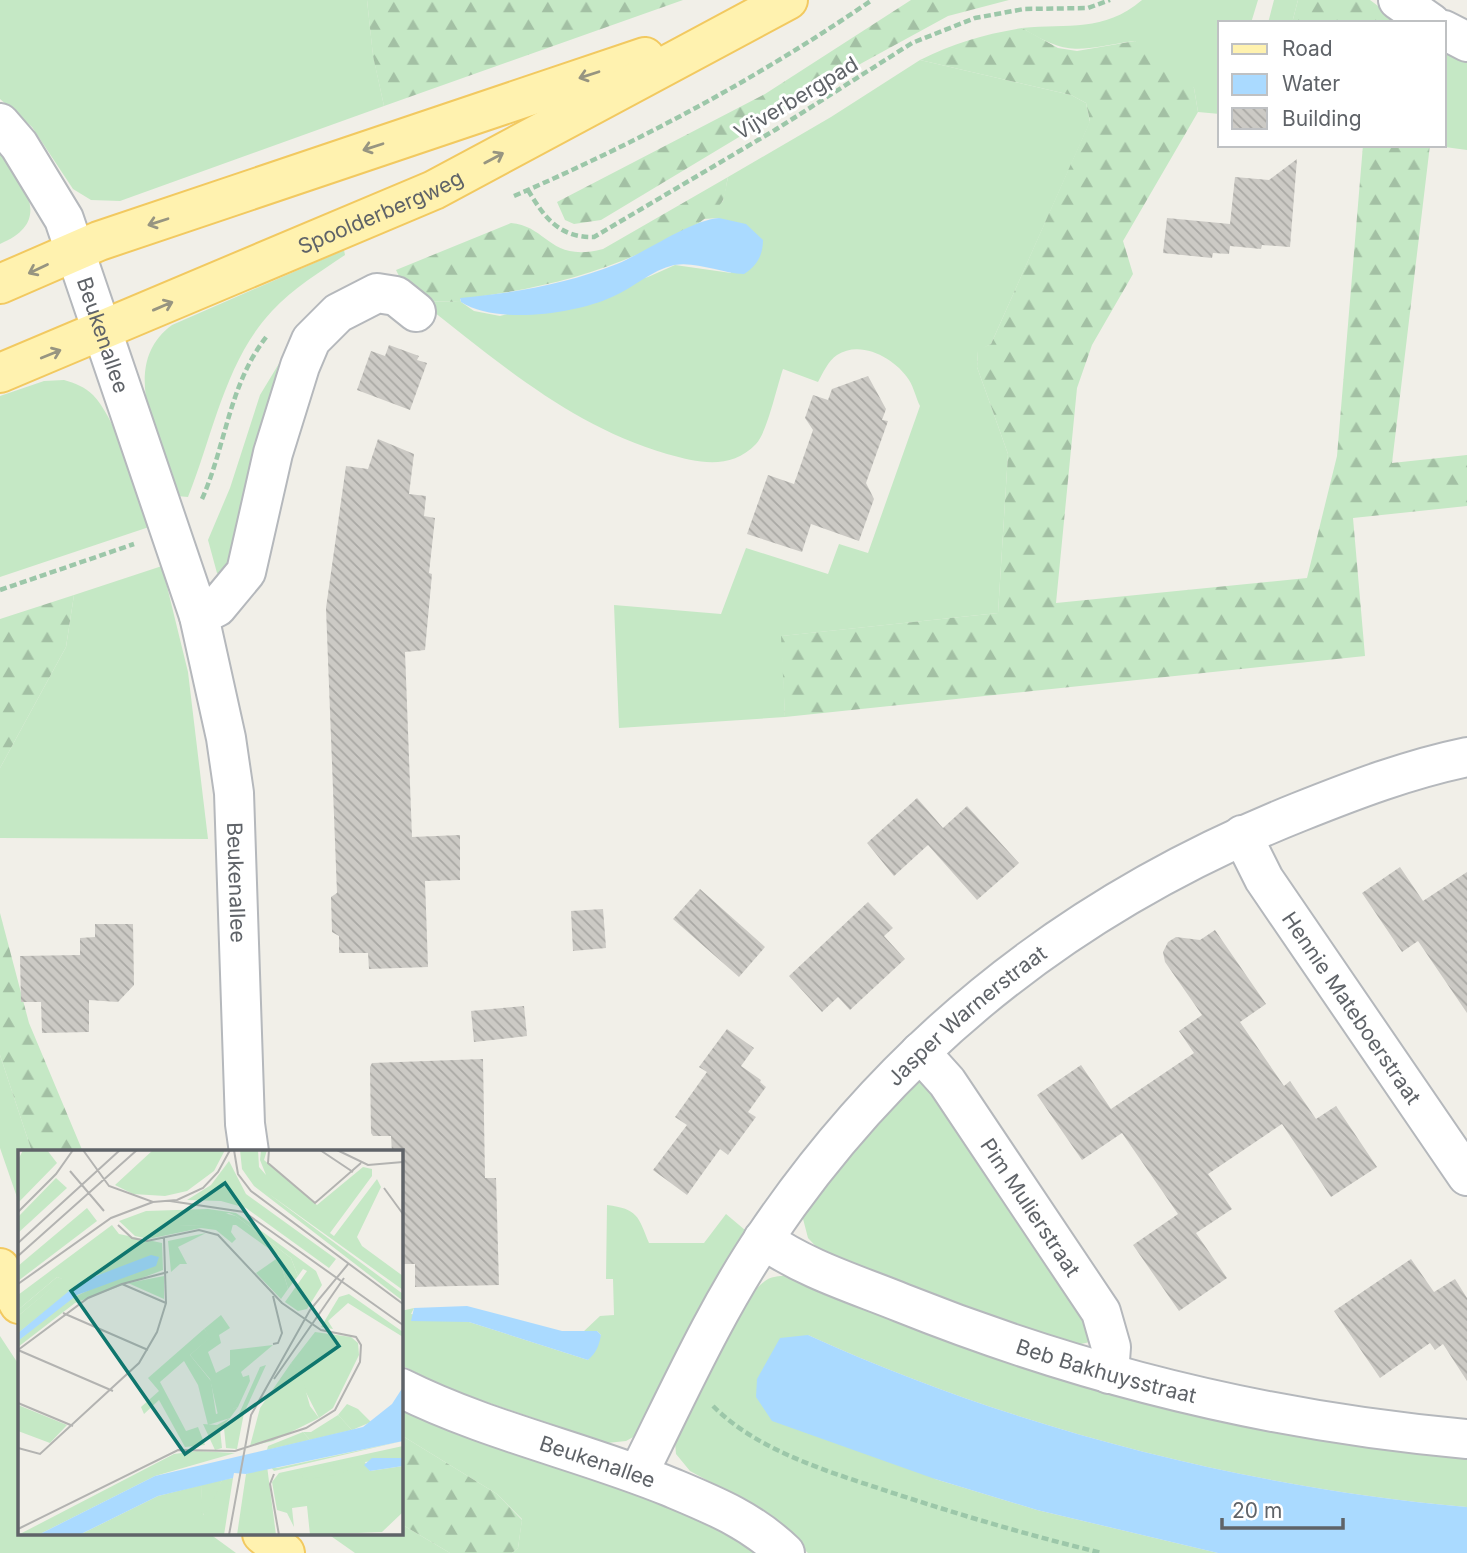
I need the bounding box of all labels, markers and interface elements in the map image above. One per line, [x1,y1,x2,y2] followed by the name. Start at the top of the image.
[1218,21,1446,147] legend
[1282,36,1333,61] text: Road
[730,51,862,145] street label: Vijverbergpad
[578,70,600,83] one-way arrow
[1282,71,1340,96] text: Water
[1282,106,1362,131] text: Building
[362,142,384,154] one-way arrow
[483,151,504,164] one-way arrow
[294,164,467,259] street label: Spoolderbergweg
[147,217,169,230] one-way arrow
[28,263,49,276] one-way arrow
[72,274,135,396] street label: Beukenallee
[152,299,174,312] one-way arrow
[39,346,61,359] one-way arrow
[222,822,251,943] street label: Beukenallee
[1277,907,1427,1109] street label: Hennie Mateboerstraat
[881,940,1051,1091] street label: Jasper Warnerstraat
[976,1133,1086,1281] street label: Pim Mulierstraat
[18,1150,402,1536] inset map
[1013,1333,1199,1408] street label: Beb Bakhuysstraat
[537,1430,659,1493] street label: Beukenallee
[1222,1486,1343,1530] scale bar
[1232,1498,1282,1523] text: 20 m

